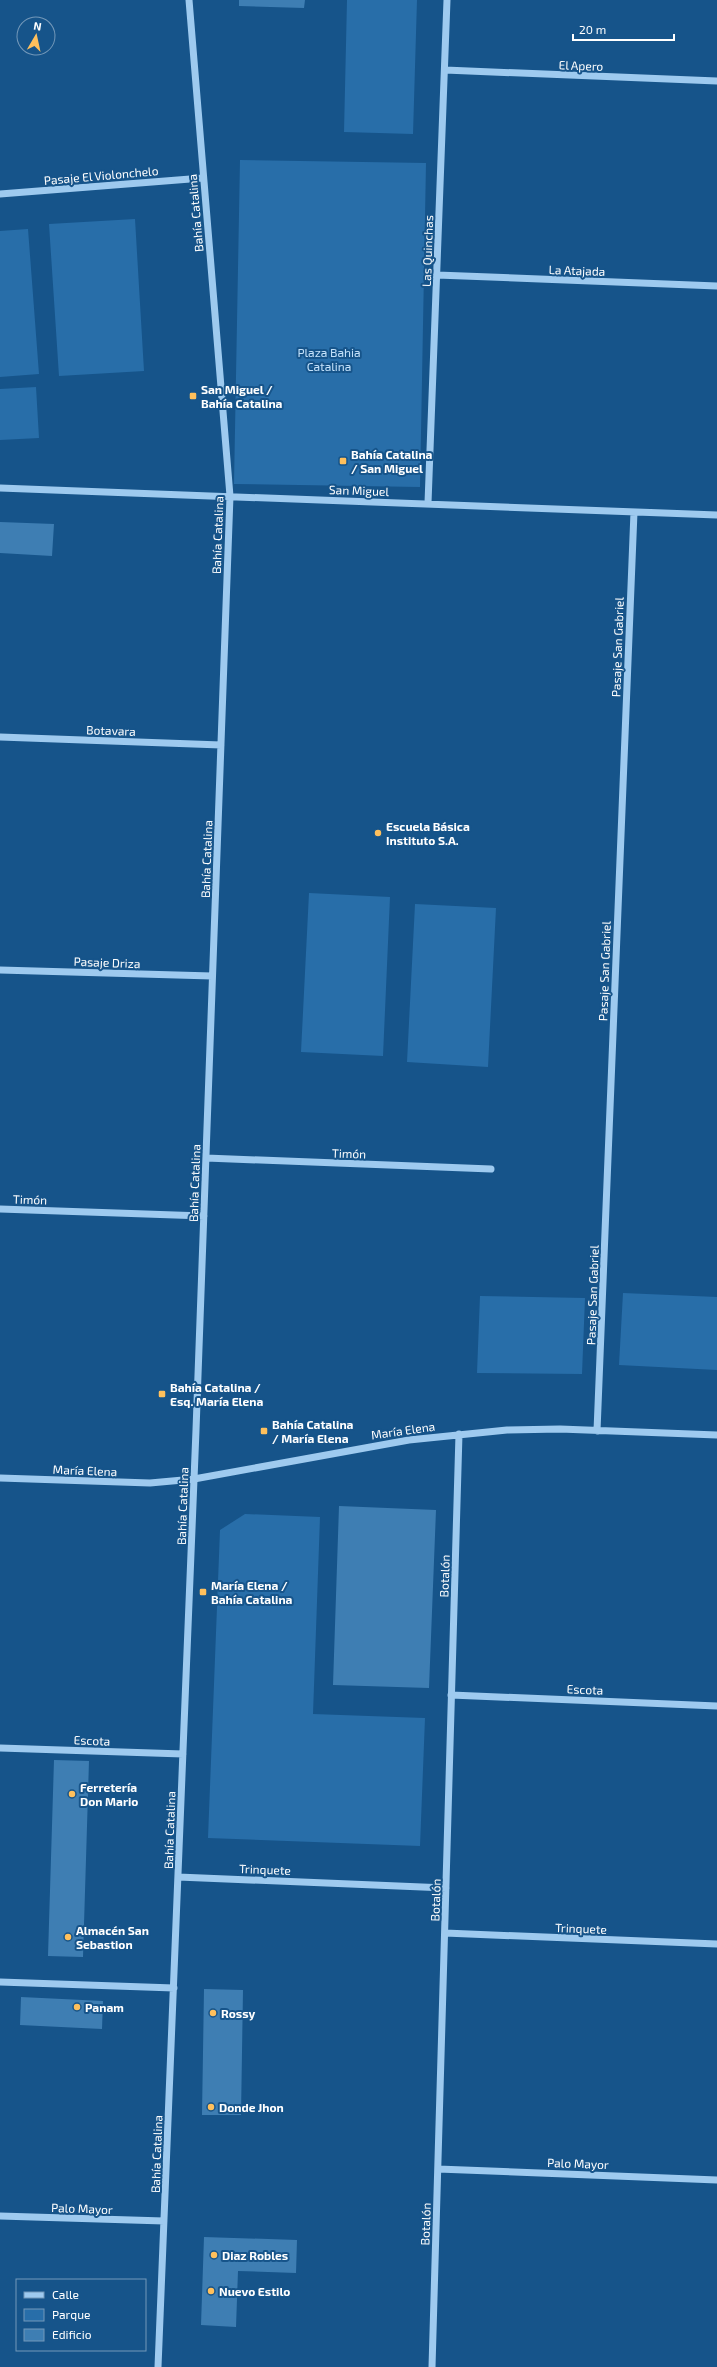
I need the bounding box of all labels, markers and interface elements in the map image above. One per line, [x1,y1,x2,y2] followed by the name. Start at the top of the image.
[16,16,56,56] north arrow
[573,16,674,42] scale bar
[33,19,43,33] text: N
[579,22,606,36] text: 20 m
[558,57,604,73] street label: El Apero
[43,163,159,188] street label: Pasaje El Violonchelo
[185,174,205,252] street label: Bahía Catalina
[419,215,436,287] street label: Las Quinchas
[548,262,606,279] street label: La Atajada
[297,345,361,373] park label: Plaza Bahia Catalina
[201,382,283,410] place label: San Miguel / Bahía Catalina
[188,391,198,401] marker: San Miguel / Bahía Catalina
[351,447,433,475] place label: Bahía Catalina / San Miguel
[338,456,348,466] marker: Bahía Catalina / San Miguel
[329,482,390,498] street label: San Miguel
[209,496,225,574] street label: Bahía Catalina
[608,596,627,697] street label: Pasaje San Gabriel
[86,722,136,738] street label: Botavara
[386,819,470,847] place label: Escuela Básica Instituto S.A.
[198,820,214,898] street label: Bahía Catalina
[373,828,383,838] marker: Escuela Básica Instituto S.A.
[595,920,614,1021] street label: Pasaje San Gabriel
[73,954,141,971] street label: Pasaje Driza
[186,1144,202,1222] street label: Bahía Catalina
[332,1145,366,1161] street label: Timón
[13,1191,47,1207] street label: Timón
[583,1244,602,1345] street label: Pasaje San Gabriel
[170,1380,264,1408] place label: Bahía Catalina / Esq. María Elena
[157,1389,167,1399] marker: Bahía Catalina / Esq. María Elena
[272,1417,354,1445] place label: Bahía Catalina / María Elena
[370,1419,436,1441] street label: María Elena
[259,1426,269,1436] marker: Bahía Catalina / María Elena
[53,1462,117,1478] street label: María Elena
[174,1467,190,1545] street label: Bahía Catalina
[436,1554,452,1598] street label: Botalón
[211,1578,293,1606] place label: María Elena / Bahía Catalina
[198,1587,208,1597] marker: María Elena / Bahía Catalina
[566,1681,604,1697] street label: Escota
[73,1732,111,1748] street label: Escota
[80,1780,138,1808] place label: Ferretería Don Mario
[67,1789,77,1799] marker: Ferretería Don Mario
[161,1791,177,1869] street label: Bahía Catalina
[239,1861,291,1877] street label: Trinquete
[427,1878,443,1922] street label: Botalón
[555,1920,607,1936] street label: Trinquete
[76,1923,149,1951] place label: Almacén San Sebastion
[63,1932,73,1942] marker: Almacén San Sebastion
[85,2000,124,2014] place label: Panam
[72,2002,82,2012] marker: Panam
[221,2006,255,2021] place label: Rossy
[208,2008,218,2018] marker: Rossy
[219,2100,284,2114] place label: Donde Jhon
[206,2102,216,2112] marker: Donde Jhon
[148,2115,164,2193] street label: Bahía Catalina
[547,2155,609,2171] street label: Palo Mayor
[51,2200,113,2216] street label: Palo Mayor
[417,2202,433,2246] street label: Botalón
[222,2248,288,2262] place label: Diaz Robles
[209,2250,219,2260] marker: Diaz Robles
[16,2279,146,2351] legend
[219,2284,290,2298] place label: Nuevo Estilo
[206,2286,216,2296] marker: Nuevo Estilo
[52,2287,79,2301] text: Calle
[52,2307,90,2321] text: Parque
[52,2327,92,2341] text: Edificio

